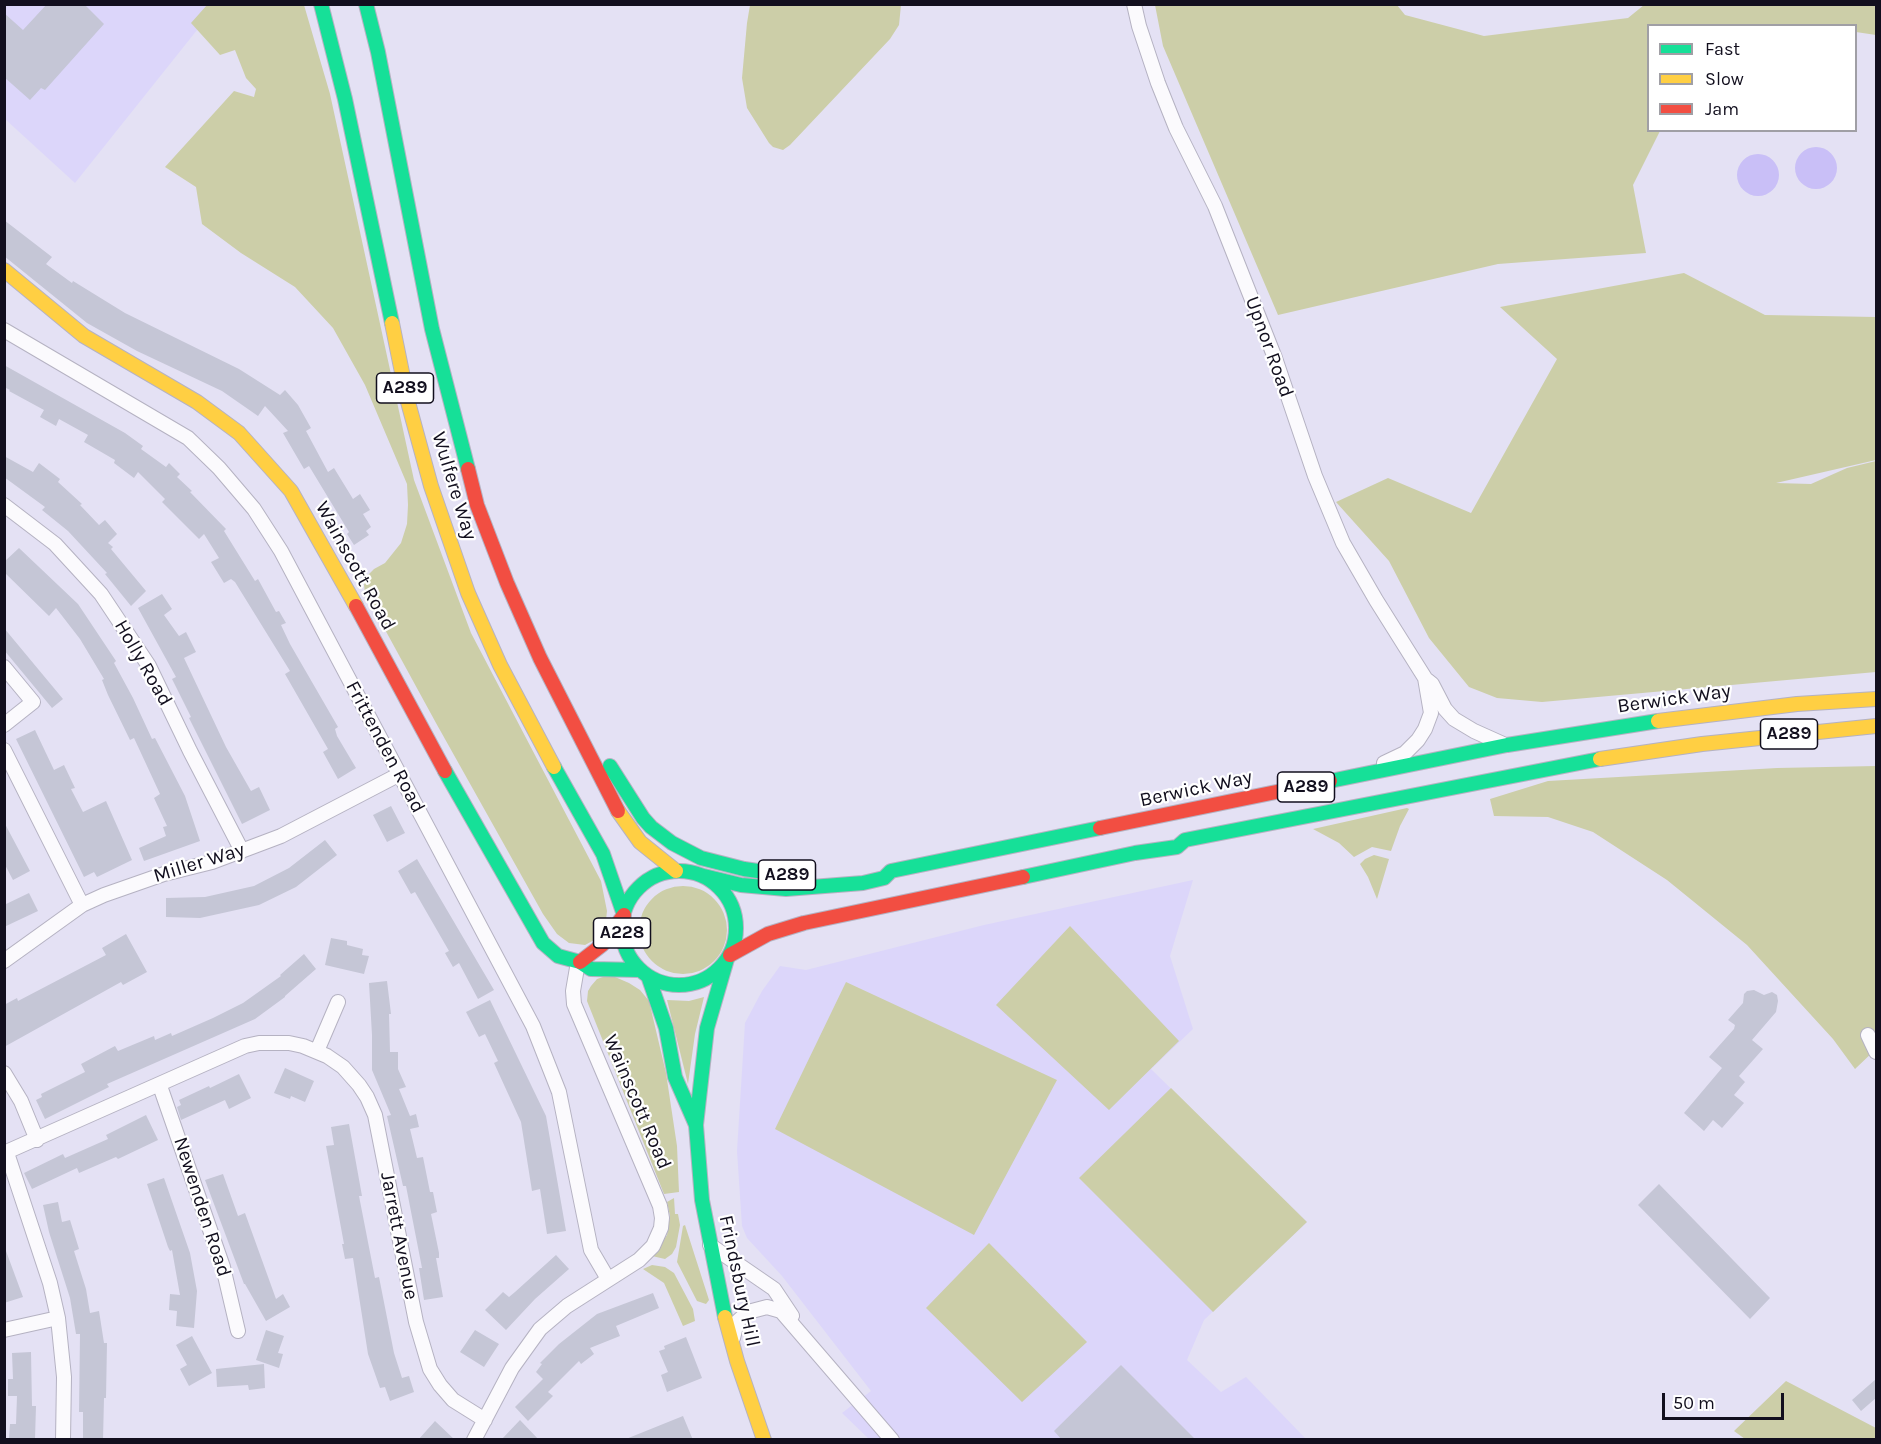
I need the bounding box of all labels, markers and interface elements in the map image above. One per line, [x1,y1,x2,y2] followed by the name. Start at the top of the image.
[1647,24,1857,132] legend
[1705,38,1740,60] text: Fast
[1705,68,1744,90] text: Slow
[1705,98,1739,120] text: Jam
[1240,293,1298,401] street label: Upnor Road
[376,373,434,403] road number: A289
[426,429,482,543] street label: Wulfere Way
[310,497,400,635] street label: Wainscott Road
[109,616,177,710] street label: Holly Road
[340,677,430,817] street label: Frittenden Road
[1616,679,1732,719] street label: Berwick Way
[1760,719,1818,749] road number: A289
[1138,765,1254,813] street label: Berwick Way
[1278,772,1334,802] road number: A289
[151,838,247,888] street label: Miller Way
[758,860,816,890] road number: A289
[594,918,650,948] road number: A228
[598,1031,676,1173] street label: Wainscott Road
[168,1134,236,1280] street label: Newenden Road
[375,1170,423,1302] street label: Jarrett Avenue
[713,1213,765,1349] street label: Frindsbury Hill
[1665,1381,1786,1419] scale bar
[1673,1392,1715,1414] text: 50 m

